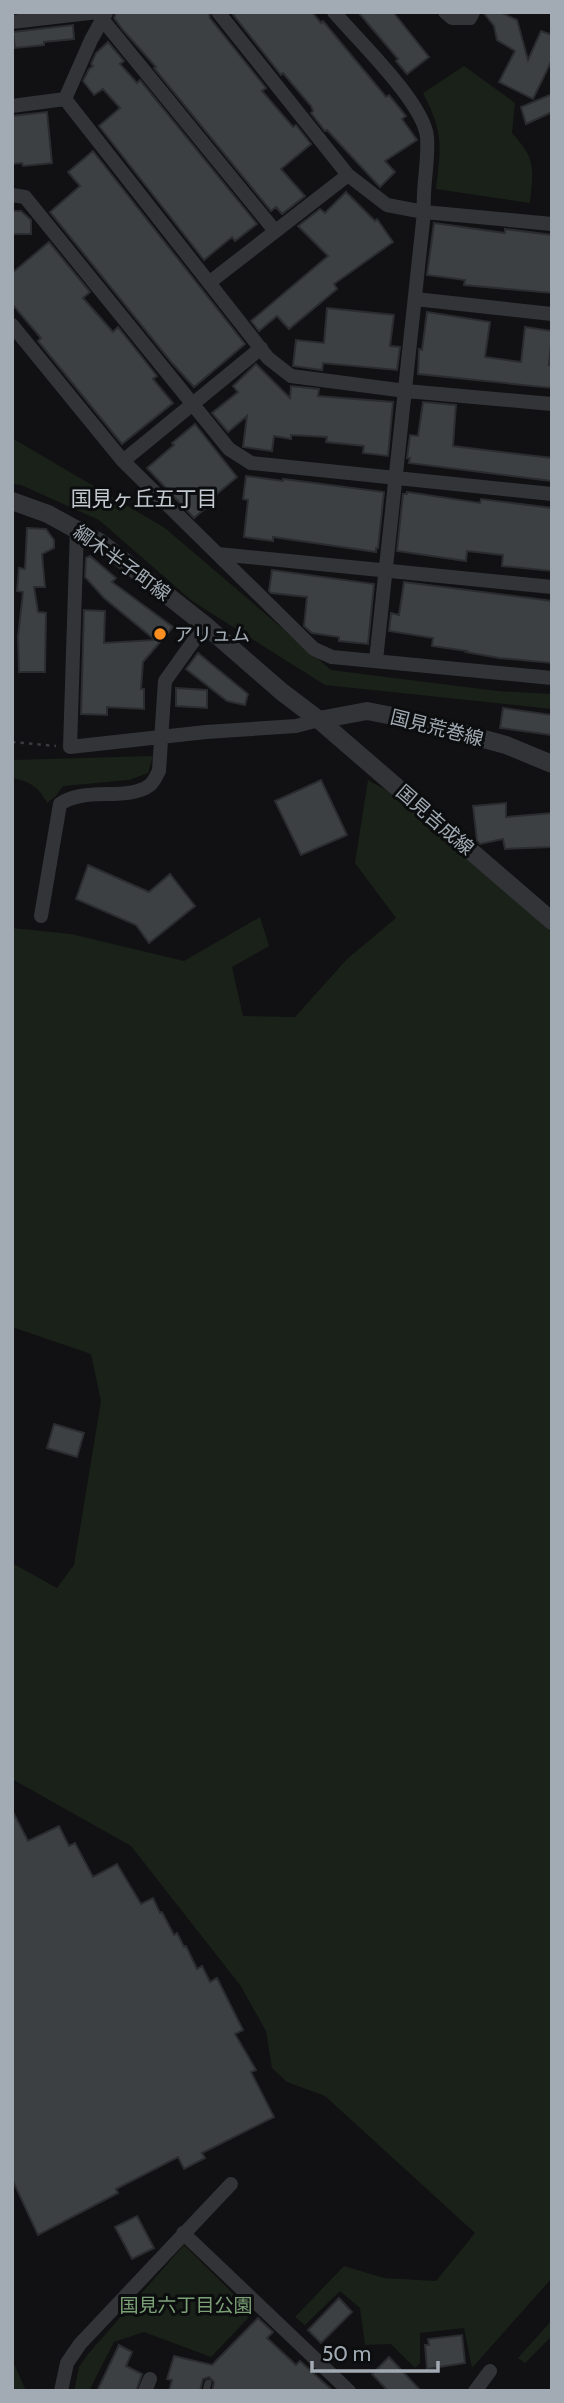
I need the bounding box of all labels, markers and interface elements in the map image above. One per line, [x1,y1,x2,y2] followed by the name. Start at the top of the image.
[71,486,218,511] district label: 国見ヶ丘五丁目
[69,520,175,606] street label: 綱木半子町線
[174,623,250,646] place label: アリュム
[152,626,168,642] marker: アリュム
[388,705,486,751] street label: 国見荒巻線
[392,780,478,860] street label: 国見吉成線
[119,2294,253,2317] park label: 国見六丁目公園
[312,2330,438,2374] scale bar
[322,2341,371,2366] text: 50 m

